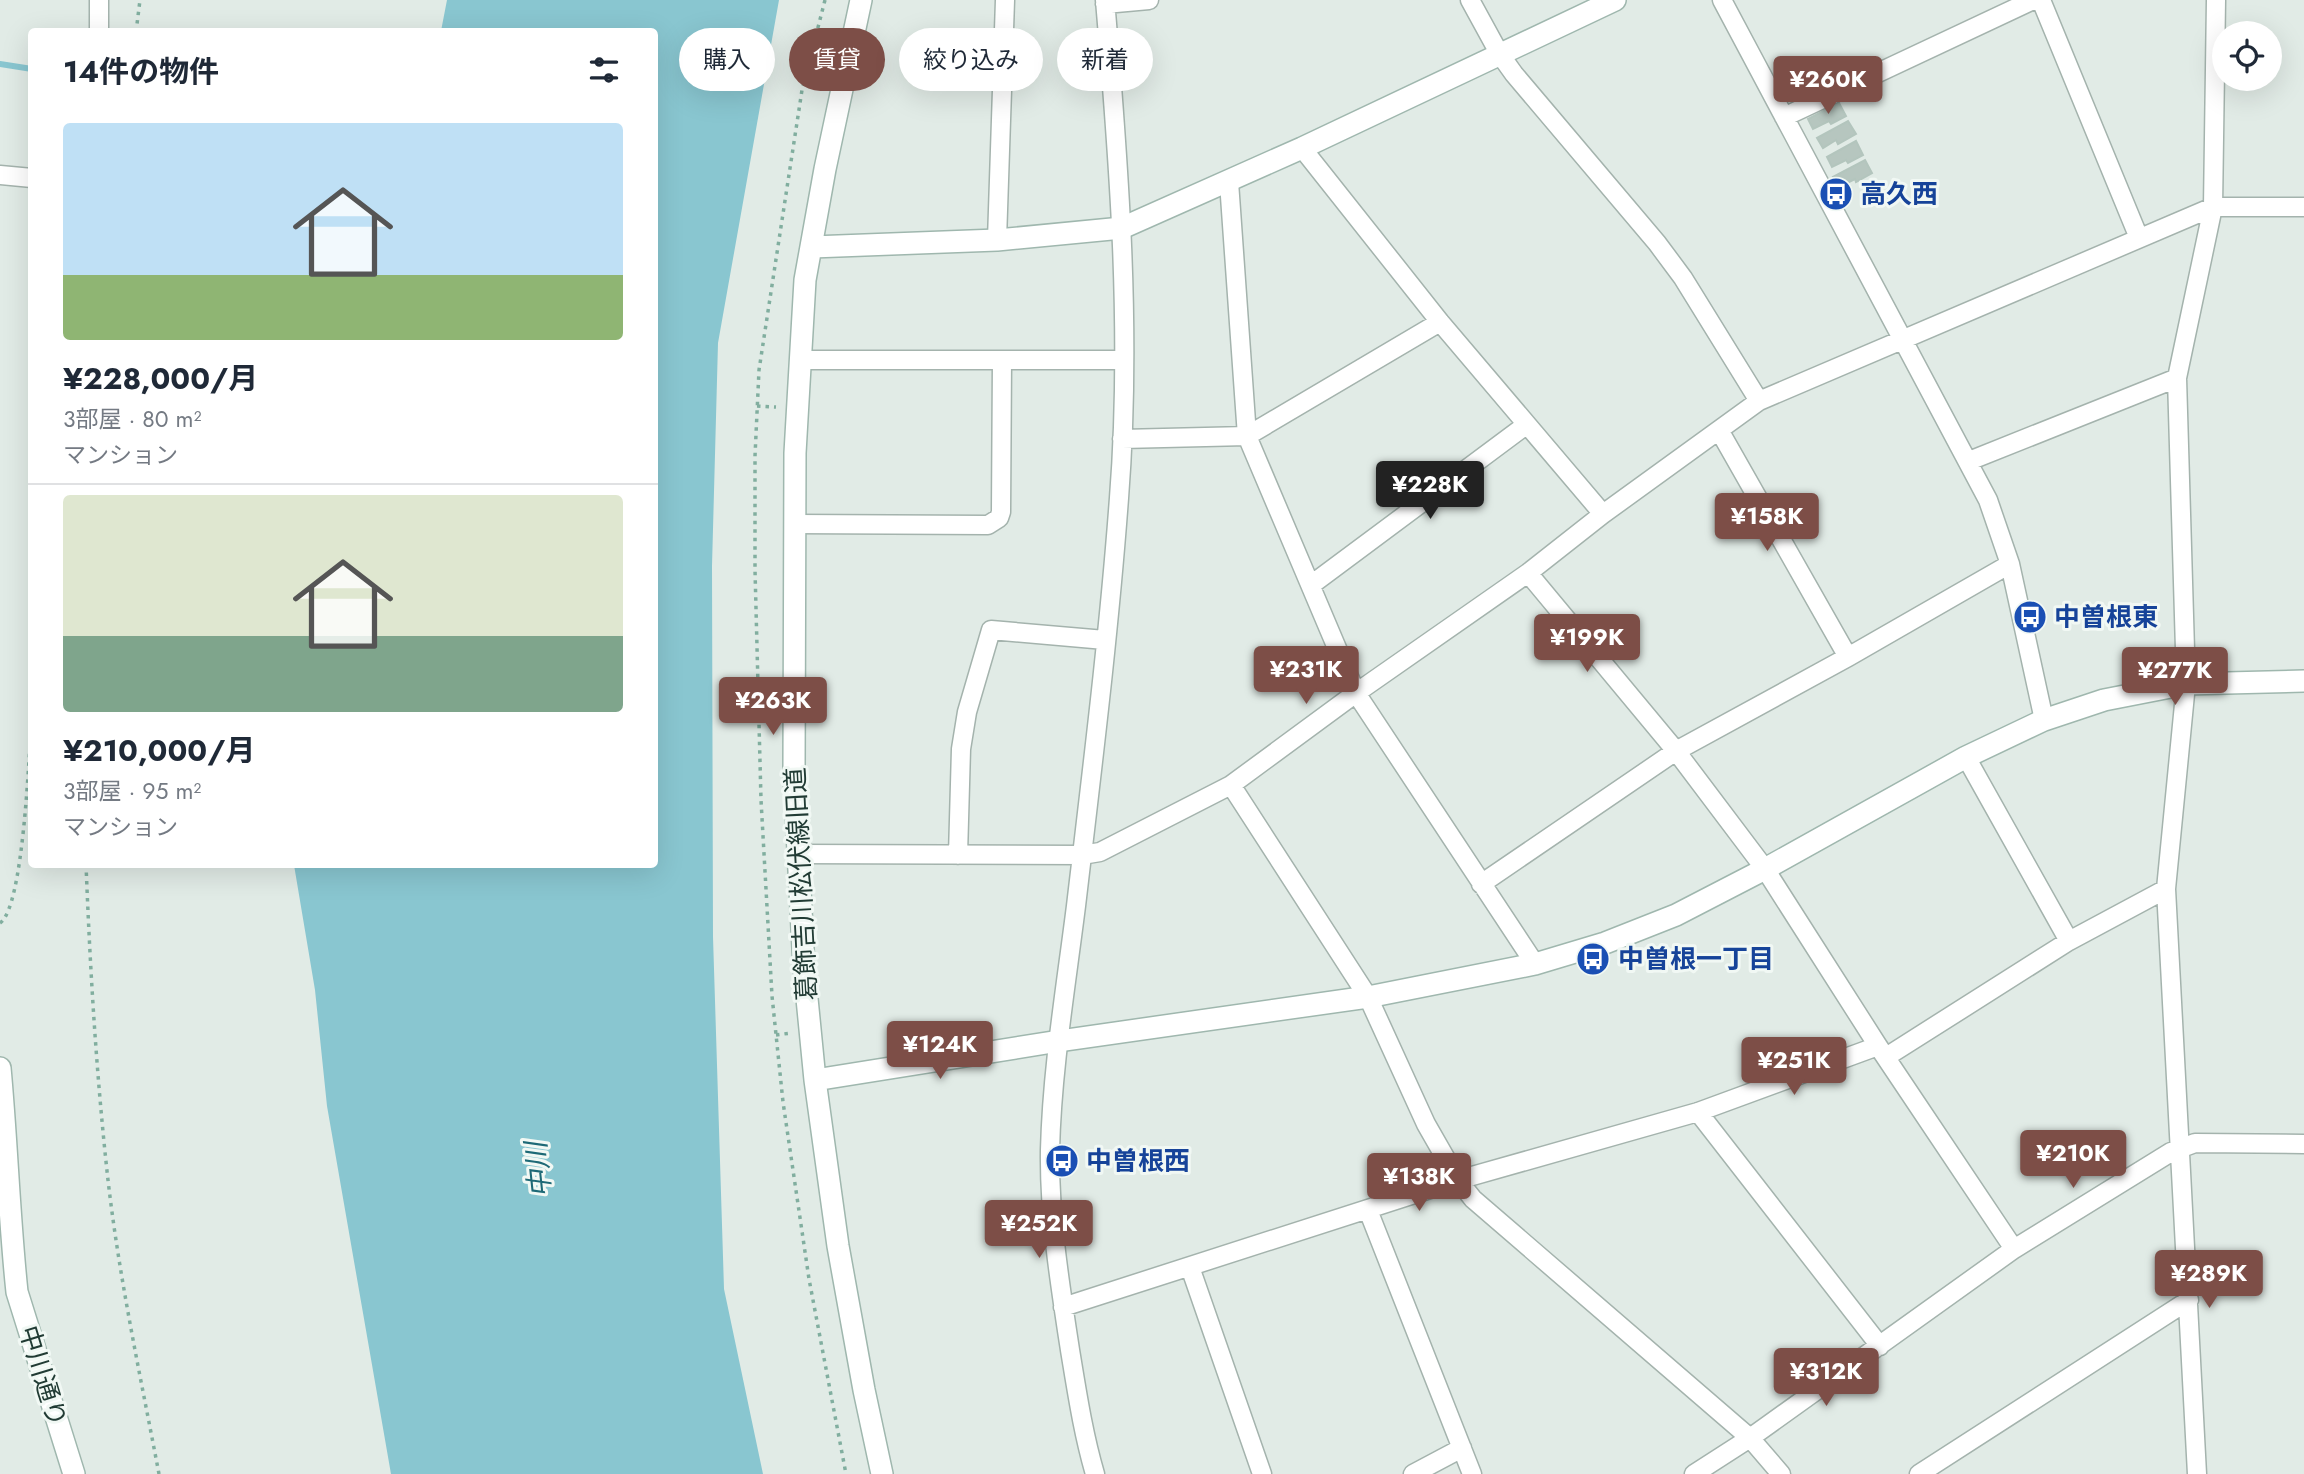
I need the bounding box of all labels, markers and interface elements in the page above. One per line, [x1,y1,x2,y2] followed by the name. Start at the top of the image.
[2212,21,2282,91] map controls
[2212,21,2282,91] button: locate
[679,28,775,91] chip: 購入
[789,28,885,91] chip: 賃貸
[899,28,1043,91] chip: 絞り込み
[1057,28,1153,91] chip: 新着
[63,50,219,93] text: 14件の物件
[585,51,623,89] icon: filters
[1779,57,1877,116] pin: ¥260K
[1789,62,1867,96] text: ¥260K
[280,169,406,295] icon: home
[1817,175,1855,213] bus stop icon: 高久西
[1860,175,1938,213] place label: 高久西
[63,357,258,400] text: ¥228,000/月
[63,402,201,436] text: 3部屋 · 80 m²
[63,438,178,472] text: マンション
[1381,462,1479,521] pin: ¥228K
[1392,467,1468,501] text: ¥228K
[1718,494,1816,553] pin: ¥158K
[1731,499,1803,533] text: ¥158K
[280,541,406,667] icon: home
[2011,598,2049,636] bus stop icon: 中曽根東
[2054,598,2158,636] place label: 中曽根東
[1538,614,1636,674] pin: ¥199K
[1550,620,1624,654] text: ¥199K
[1257,646,1355,706] pin: ¥231K
[2126,648,2224,707] pin: ¥277K
[1270,652,1342,686] text: ¥231K
[2138,653,2212,687] text: ¥277K
[724,678,822,737] pin: ¥263K
[735,683,811,717] text: ¥263K
[63,729,255,772] text: ¥210,000/月
[776,766,826,1002] street label: 葛飾吉川松伏線旧道
[63,774,201,808] text: 3部屋 · 95 m²
[63,810,178,844] text: マンション
[1574,940,1612,978] bus stop icon: 中曽根一丁目
[1618,940,1774,978] place label: 中曽根一丁目
[891,1021,989,1081] pin: ¥124K
[903,1027,977,1061] text: ¥124K
[1745,1038,1843,1097] pin: ¥251K
[1757,1043,1831,1077] text: ¥251K
[2024,1130,2122,1190] pin: ¥210K
[2036,1136,2110,1170] text: ¥210K
[515,1137,562,1200] water label: 中川
[1043,1142,1081,1180] bus stop icon: 中曽根西
[1086,1142,1190,1180] place label: 中曽根西
[1370,1154,1468,1213] pin: ¥138K
[1383,1159,1455,1193] text: ¥138K
[990,1200,1088,1260] pin: ¥252K
[1001,1206,1077,1240] text: ¥252K
[2160,1250,2258,1310] pin: ¥289K
[2171,1256,2247,1290] text: ¥289K
[10,1321,76,1431] street label: 中川通り
[1777,1348,1875,1408] pin: ¥312K
[1790,1354,1862,1388] text: ¥312K

